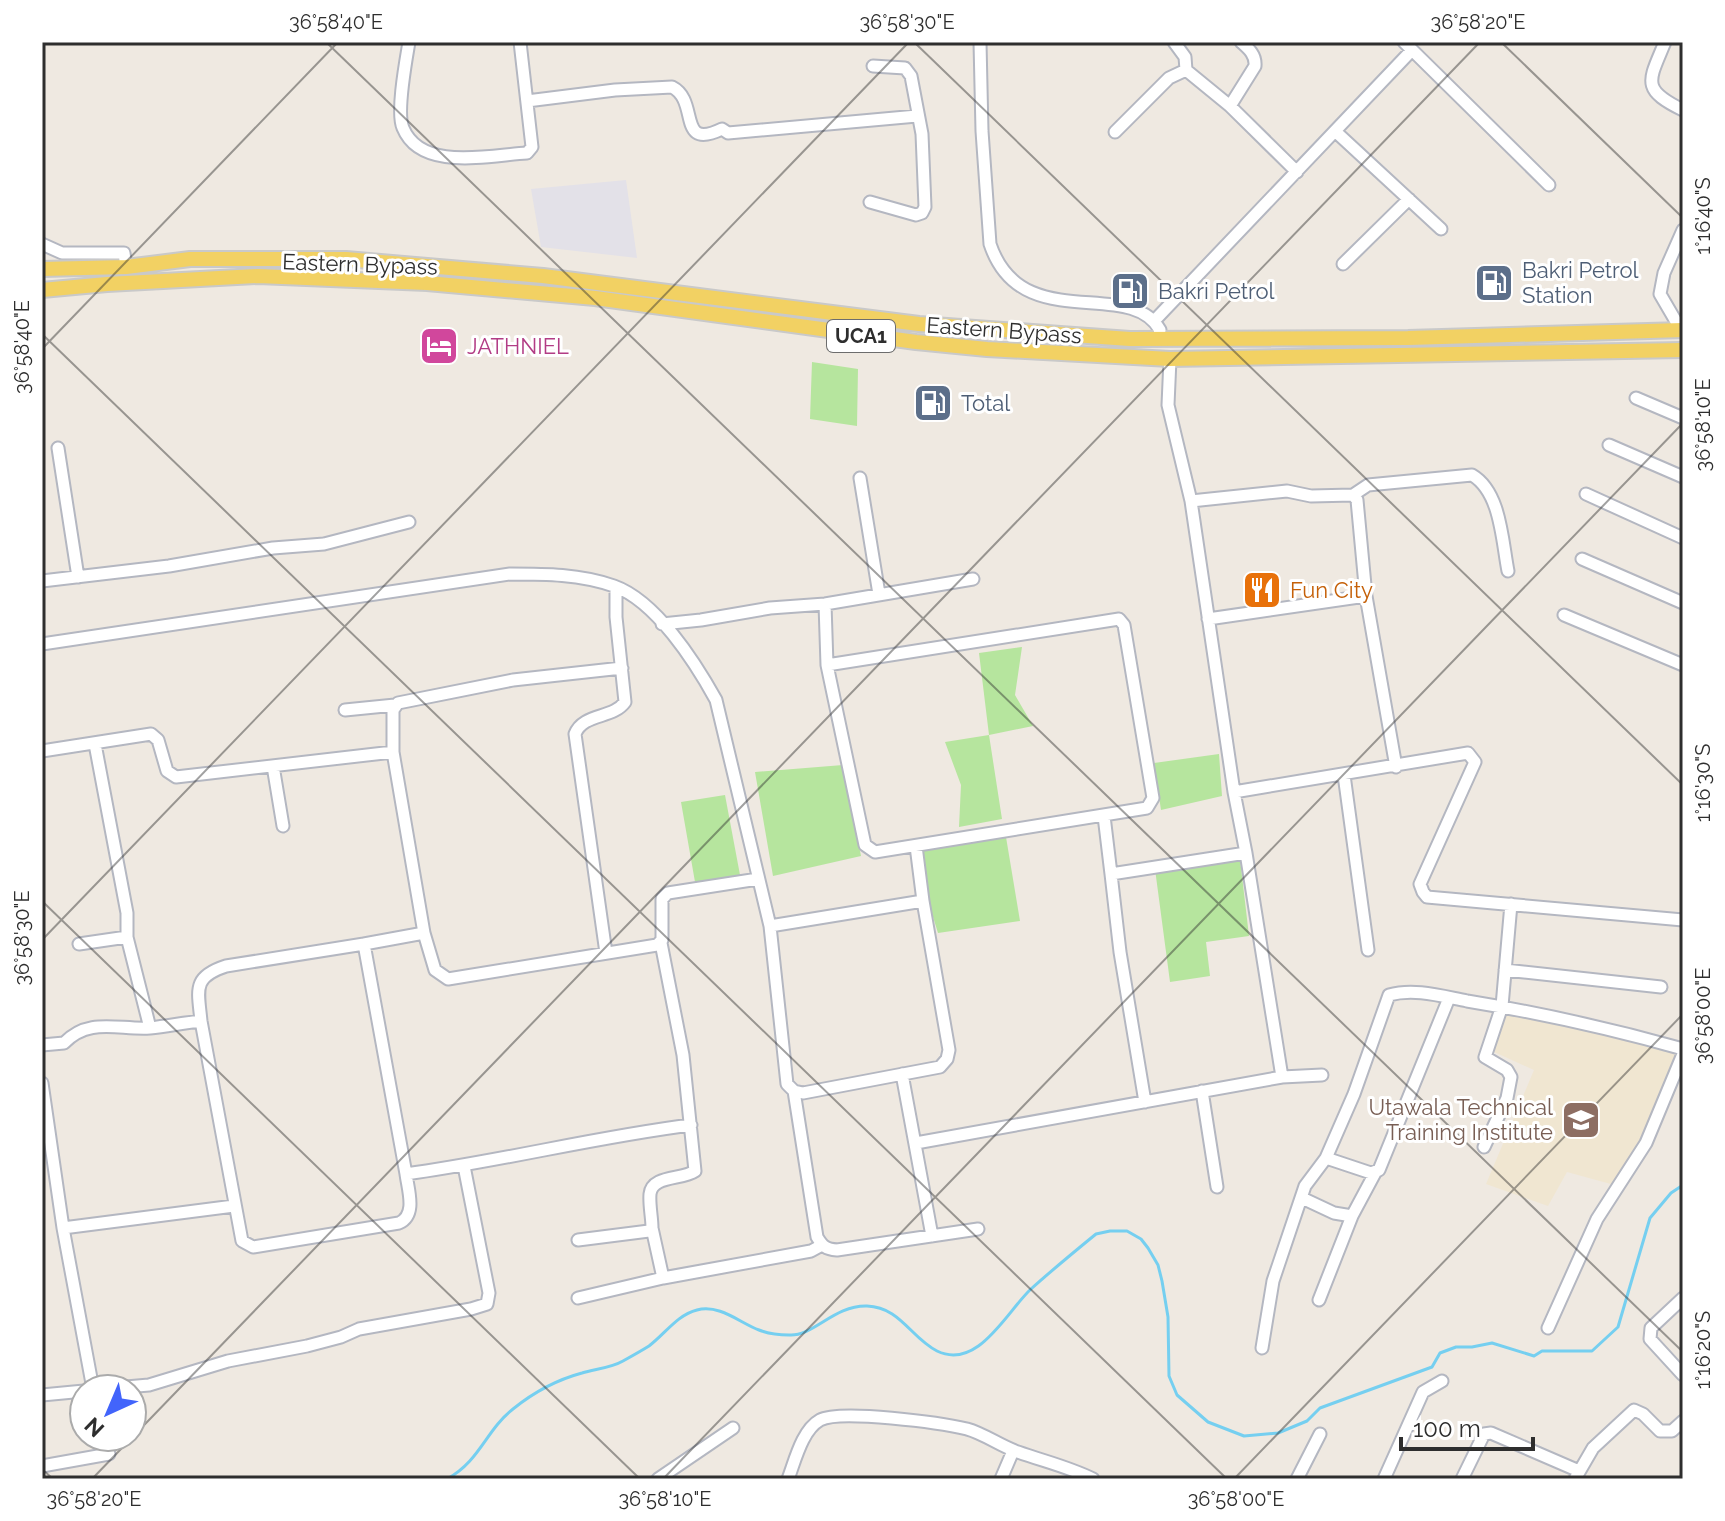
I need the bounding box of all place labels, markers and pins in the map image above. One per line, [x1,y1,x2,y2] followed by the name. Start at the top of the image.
[1522,257,1639,308] place label: Bakri Petrol Station
[1473,262,1515,304] fuel station icon: Bakri Petrol Station
[1109,270,1151,312] fuel station icon: Bakri Petrol
[1158,278,1275,304] place label: Bakri Petrol
[418,325,460,367] hotel icon: JATHNIEL
[467,333,569,359] place label: JATHNIEL
[912,382,954,424] fuel station icon: Total
[961,390,1010,416] place label: Total
[1241,569,1283,611] restaurant icon: Fun City
[1290,577,1373,603] place label: Fun City
[1368,1094,1553,1145] place label: Utawala Technical Training Institute
[1560,1099,1602,1141] school or university icon: Utawala Technical Training Institute

